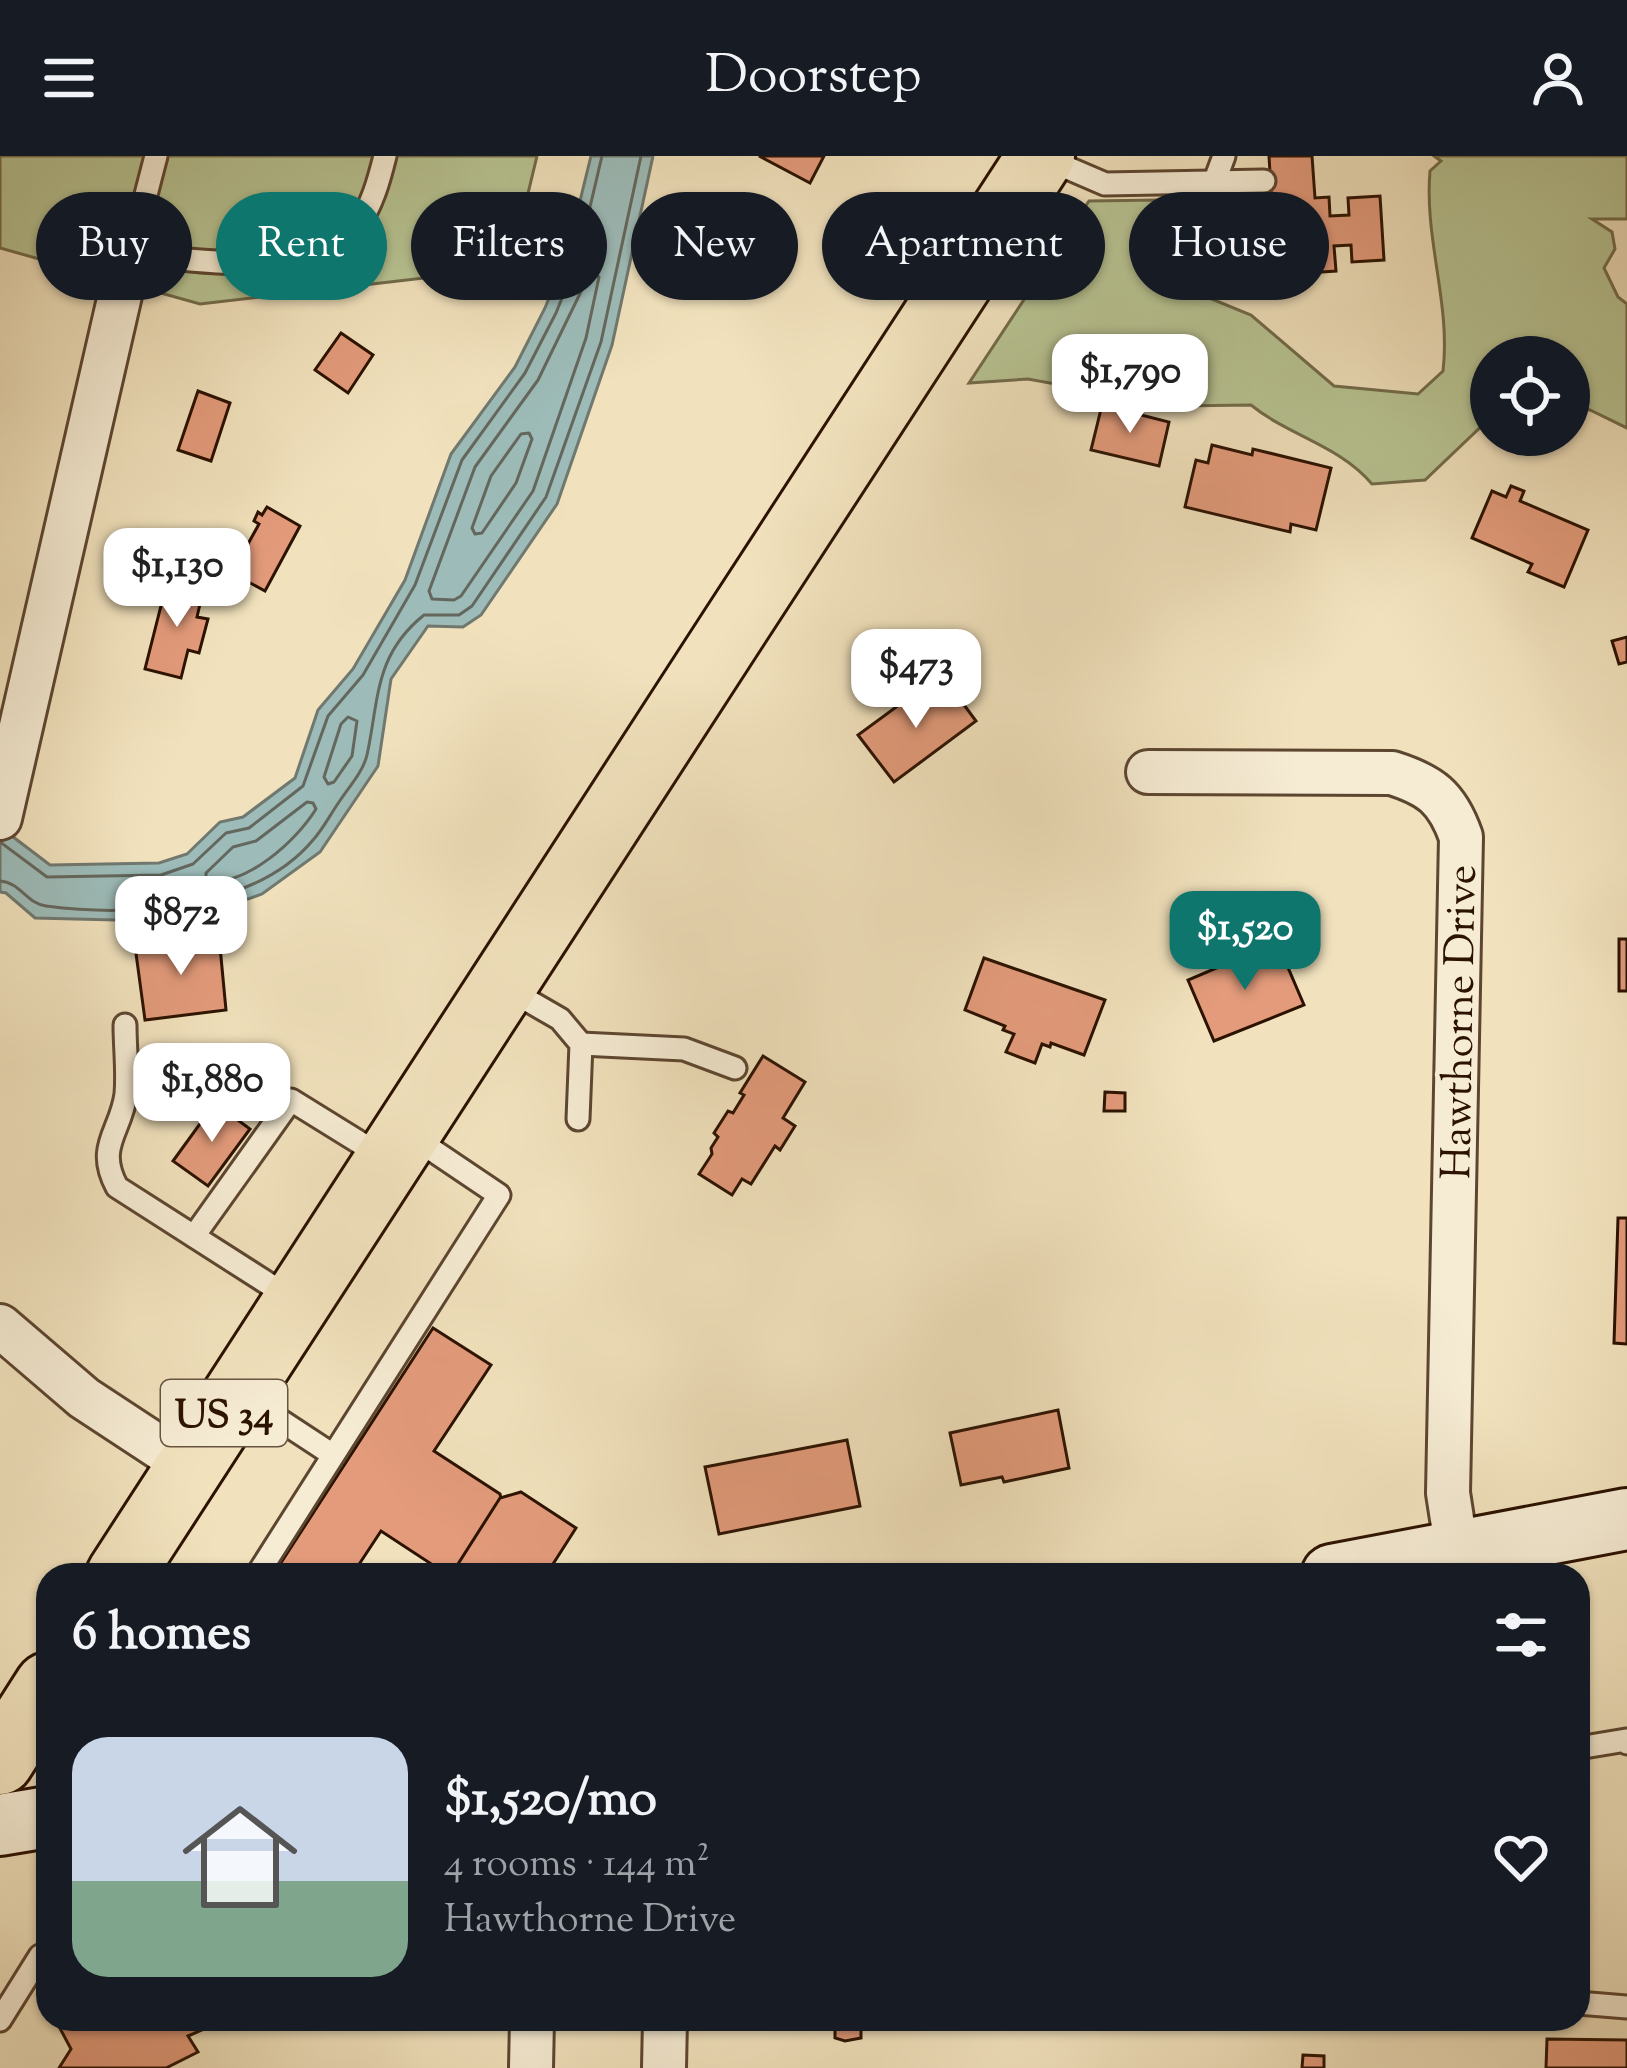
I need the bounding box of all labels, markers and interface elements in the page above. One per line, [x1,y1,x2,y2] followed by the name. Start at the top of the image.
[705,39,922,117] text: Doorstep
[36,45,102,111] icon: menu
[1525,45,1591,111] icon: person
[36,192,192,300] chip: Buy
[216,192,387,300] chip: Rent
[411,192,607,300] chip: Filters
[631,192,798,300] chip: New
[822,192,1105,300] chip: Apartment
[1129,192,1329,300] chip: House
[1032,334,1228,436] pin: $1,790
[1470,336,1590,456] map controls
[1470,336,1590,456] button: locate
[1079,345,1181,401] text: $1,790
[79,528,275,630] pin: $1,130
[130,539,224,595] text: $1,130
[845,629,987,731] pin: $473
[878,640,954,696] text: $473
[1429,864,1495,1180] street label: Hawthorne Drive
[110,876,252,978] pin: $872
[142,887,220,943] text: $872
[1147,891,1343,993] pin: $1,520
[1197,902,1293,958] text: $1,520
[114,1043,310,1145] pin: $1,880
[160,1054,264,1110] text: $1,880
[161,1380,287,1446] road number: US 34
[72,1599,251,1672] text: 6 homes
[1488,1602,1554,1668] icon: filters
[444,1765,657,1838] text: $1,520/mo
[168,1785,312,1929] icon: home
[1488,1824,1554,1890] icon: heart
[444,1838,710,1894] text: 4 rooms · 144 m²
[444,1894,736,1950] text: Hawthorne Drive

